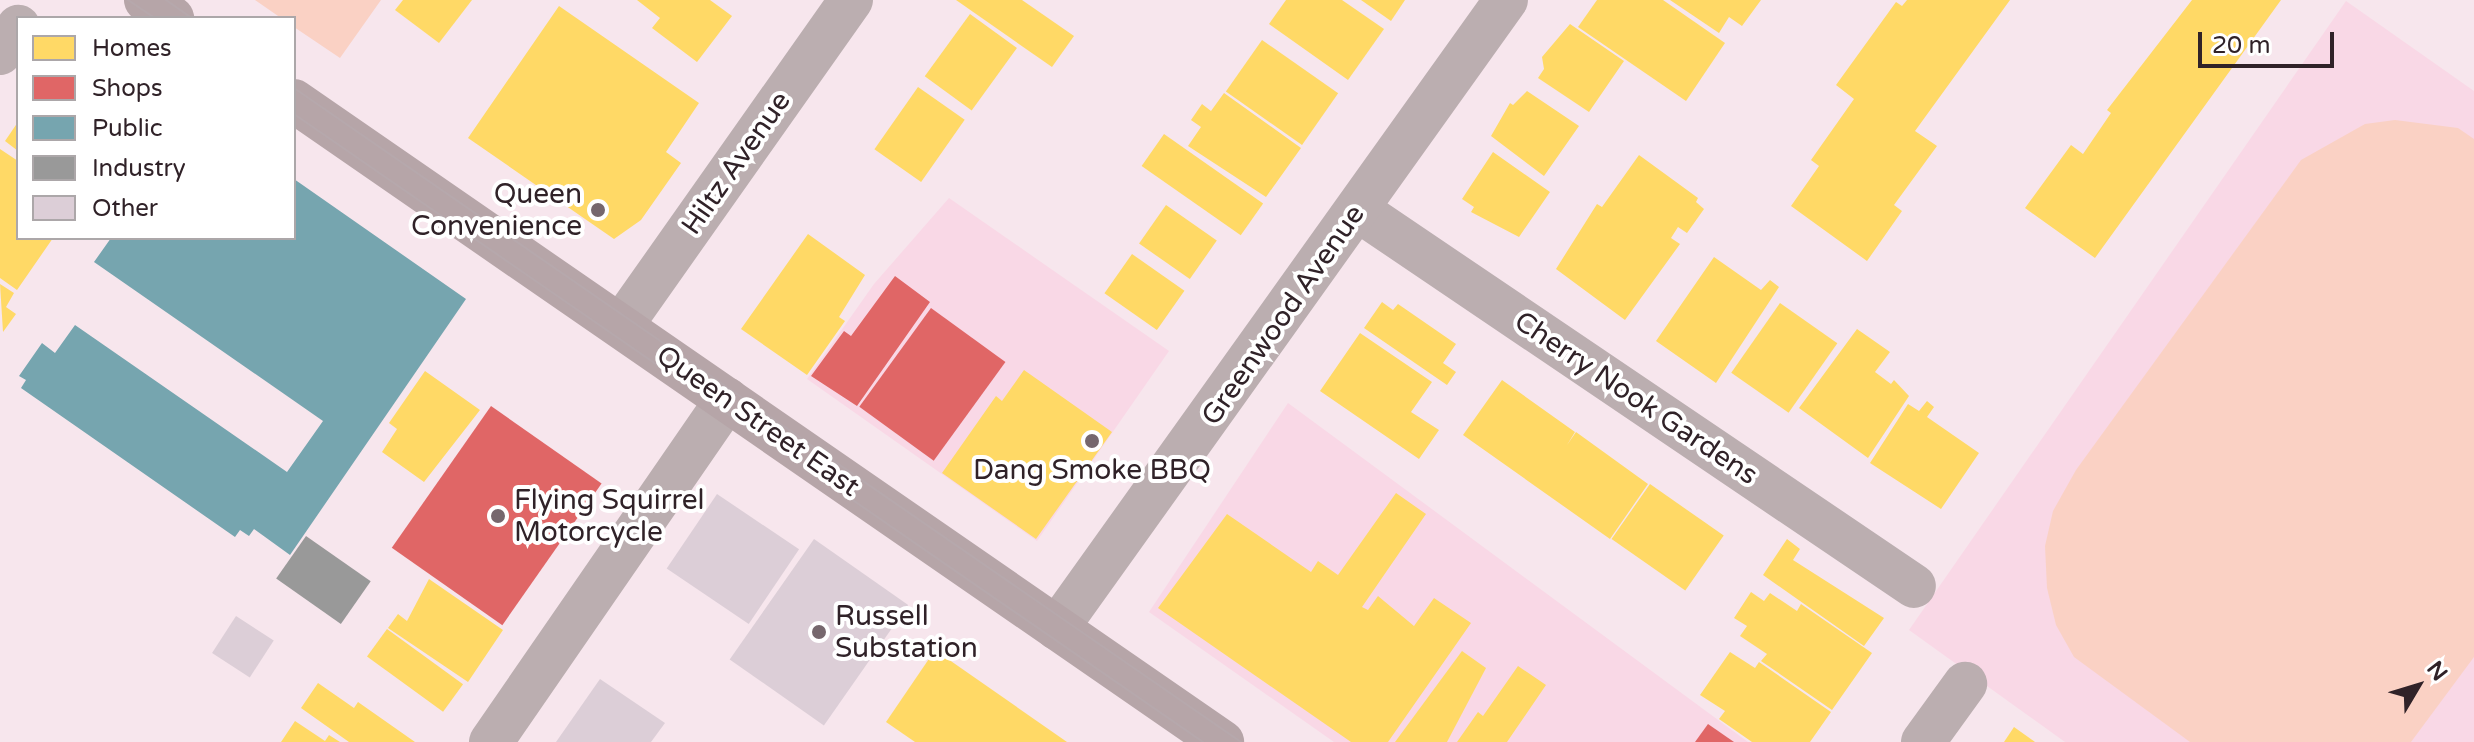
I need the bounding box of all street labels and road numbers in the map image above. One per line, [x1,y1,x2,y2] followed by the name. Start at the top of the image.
[674,85,798,241] street label: Hiltz Avenue
[1194,198,1372,432] street label: Greenwood Avenue
[1508,304,1764,492] street label: Cherry Nook Gardens
[650,338,866,504] street label: Queen Street East

